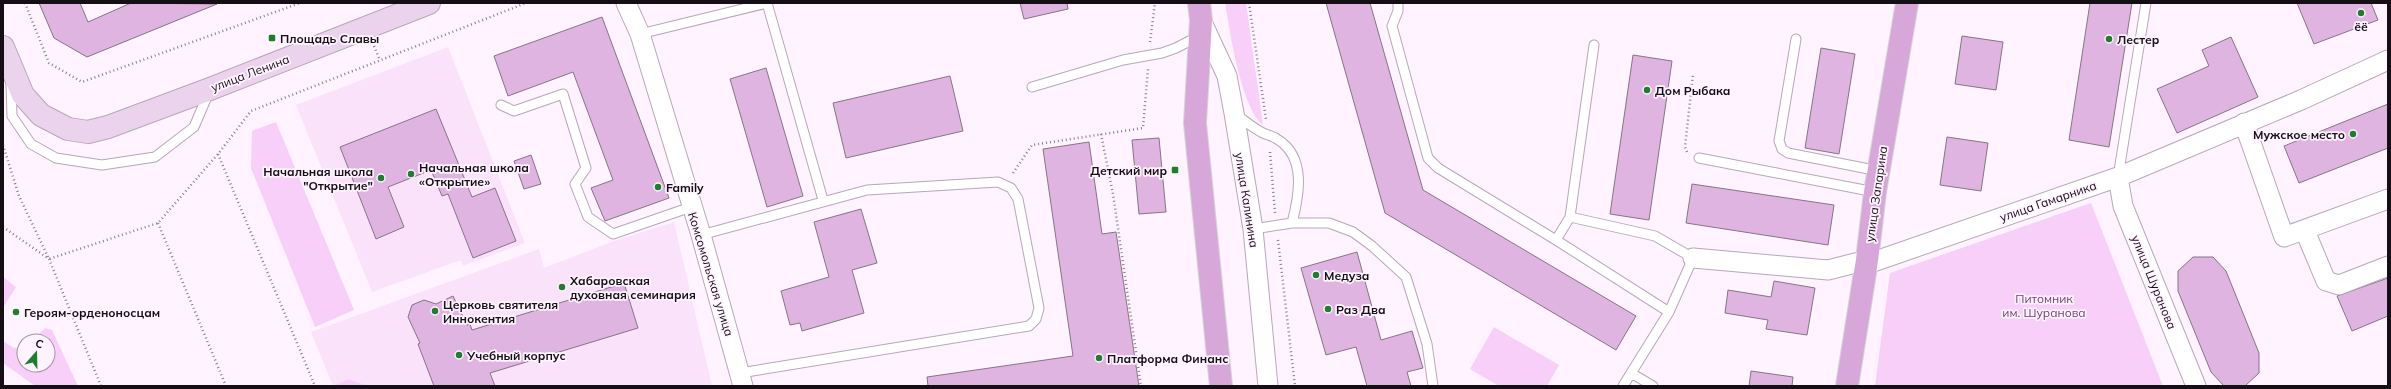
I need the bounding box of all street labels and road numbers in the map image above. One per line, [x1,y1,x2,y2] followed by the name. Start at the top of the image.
[209,51,291,95] street label: улица Ленина
[1862,145,1890,243] street label: улица Запарина
[1232,151,1262,249] street label: улица Калинина
[1998,177,2098,225] street label: улица Гамарника
[685,210,737,338] street label: Комсомольская улица
[2128,233,2180,331] street label: улица Шуранова

